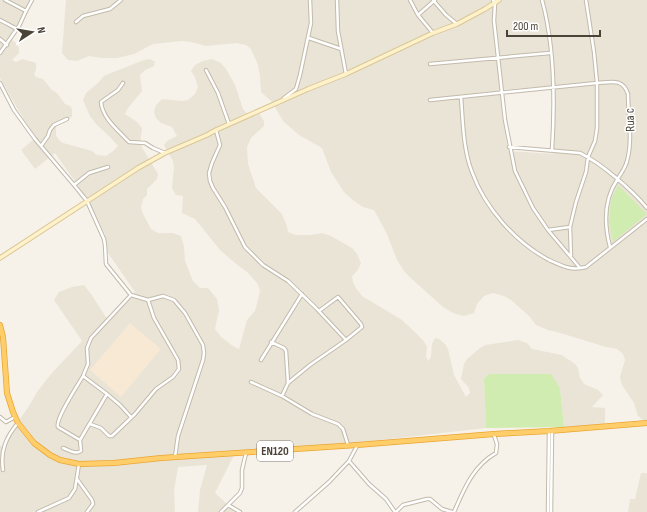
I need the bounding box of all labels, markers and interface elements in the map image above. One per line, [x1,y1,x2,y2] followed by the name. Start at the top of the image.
[12,12,52,52] north arrow
[507,12,600,38] scale bar
[513,19,539,34] text: 200 m
[34,26,48,34] text: N
[621,108,639,132] street label: Rua c
[257,441,293,461] road number: EN120

